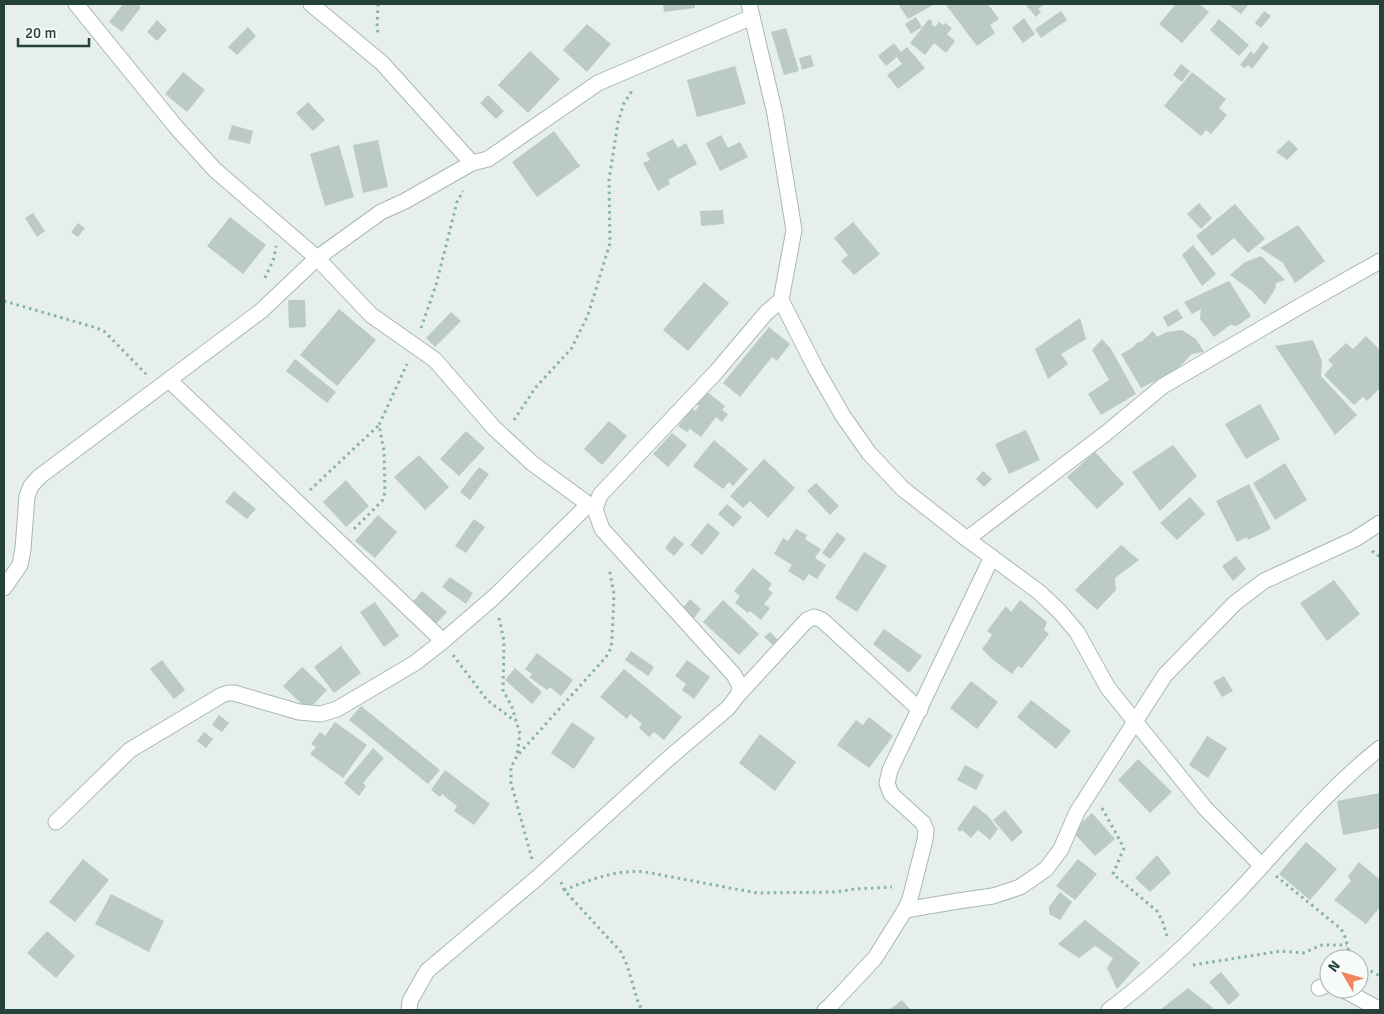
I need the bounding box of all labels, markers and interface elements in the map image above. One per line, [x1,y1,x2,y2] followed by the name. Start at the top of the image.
[18,15,89,47] scale bar
[25,24,56,42] text: 20 m
[1319,949,1369,999] north arrow
[1324,957,1344,975] text: N

